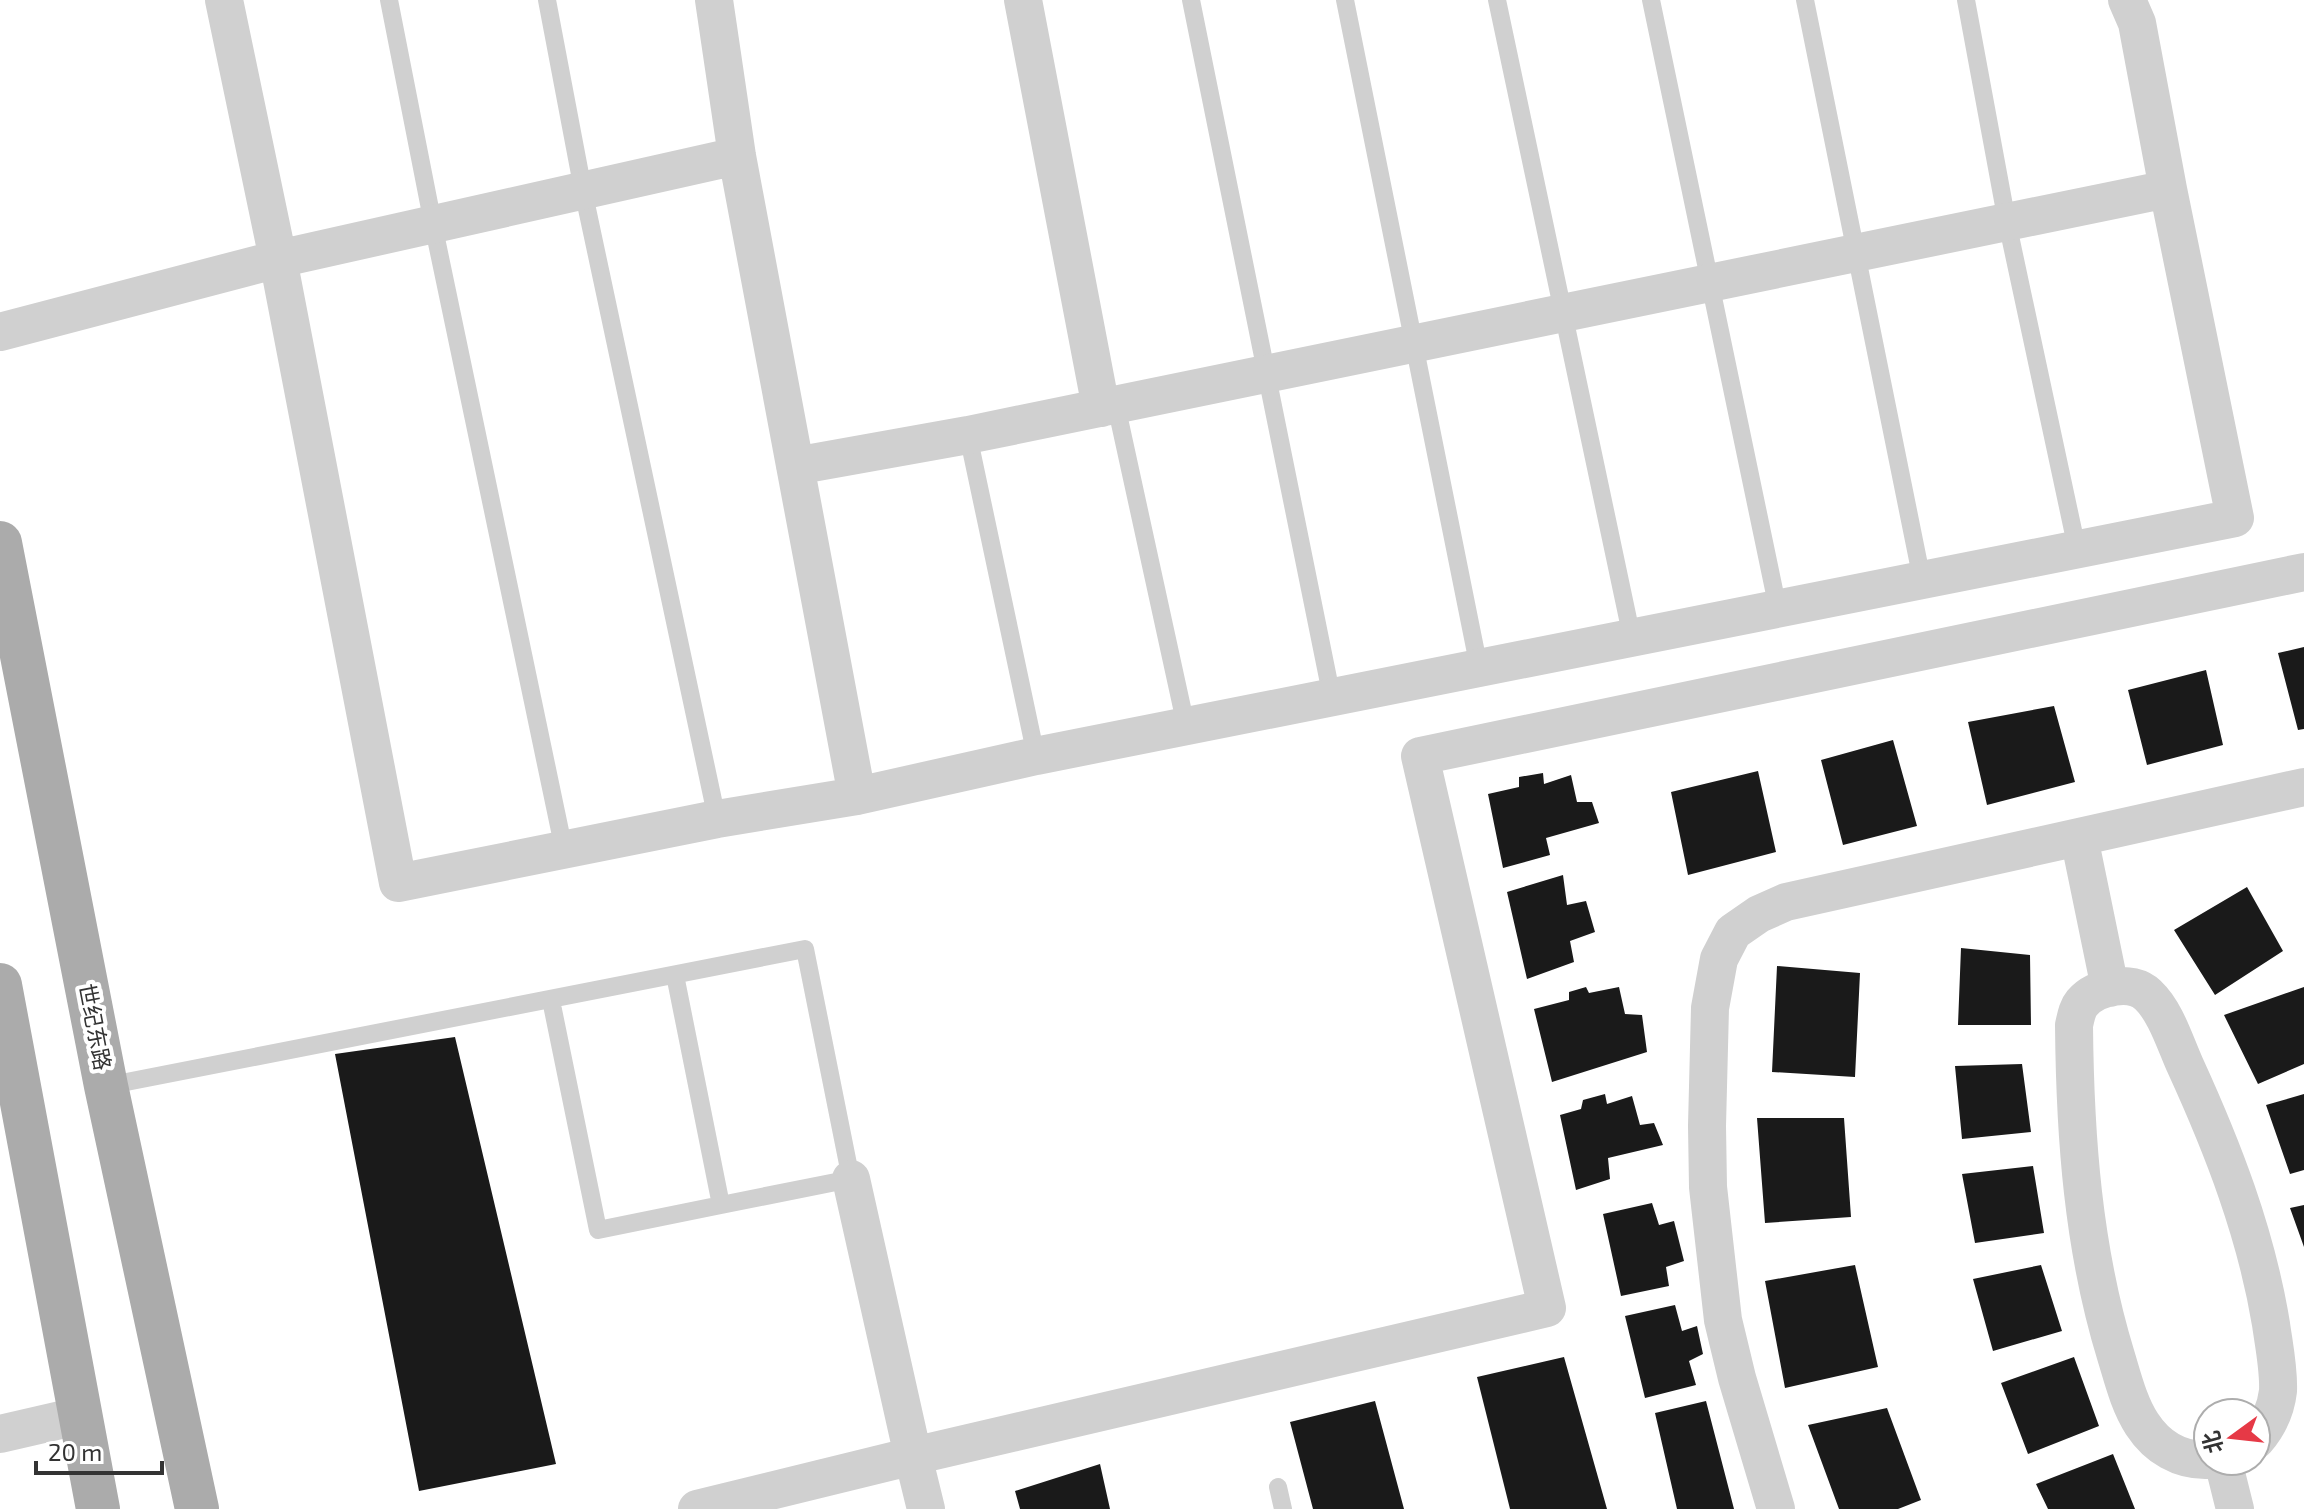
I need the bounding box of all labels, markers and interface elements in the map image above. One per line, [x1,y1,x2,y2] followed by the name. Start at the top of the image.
[75,981,117,1072] street label: 世纪东路
[2192,1397,2272,1477] north arrow
[36,1425,162,1475] scale bar
[2196,1428,2227,1456] text: 北
[48,1437,102,1466] text: 20 m

